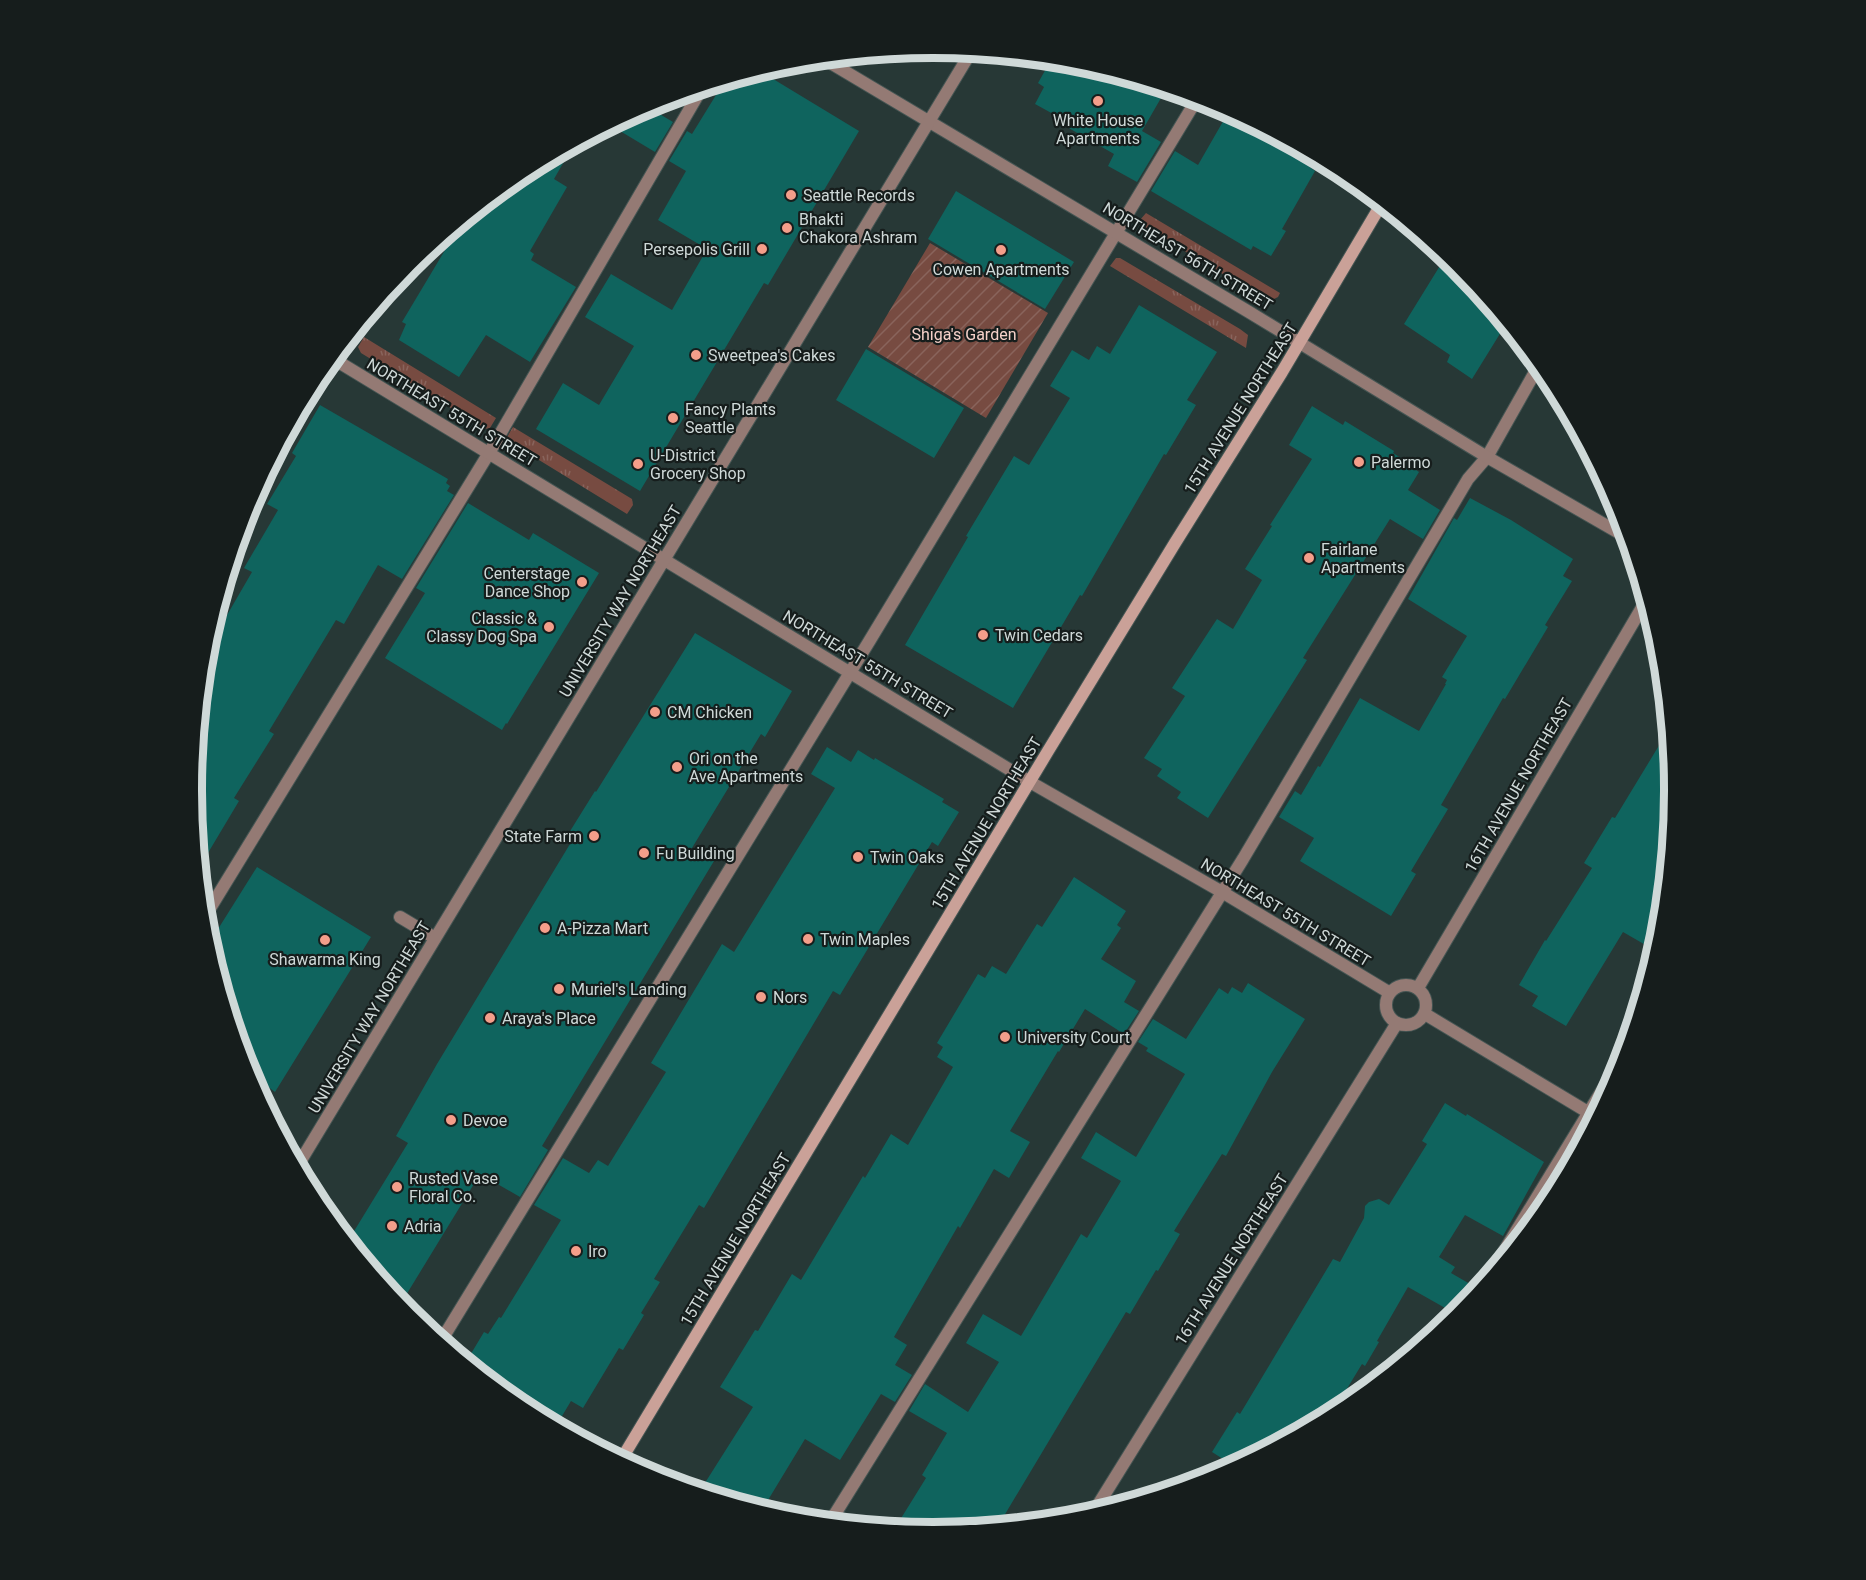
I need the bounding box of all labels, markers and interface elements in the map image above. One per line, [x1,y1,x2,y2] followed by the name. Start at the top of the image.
[1091,94,1105,108] marker: White House Apartments
[1053,111,1143,148] place label: White House Apartments
[803,186,915,205] place label: Seattle Records
[784,188,798,202] marker: Seattle Records
[1099,198,1276,315] street label: NORTHEAST 56TH STREET
[799,210,917,247] place label: Bhakti Chakora Ashram
[780,221,794,235] marker: Bhakti Chakora Ashram
[643,240,750,259] place label: Persepolis Grill
[755,242,769,256] marker: Persepolis Grill
[994,243,1008,257] marker: Cowen Apartments
[933,260,1069,279] place label: Cowen Apartments
[1180,319,1301,497] street label: 15TH AVENUE NORTHEAST
[912,325,1016,344] park label: Shiga's Garden
[708,346,836,365] place label: Sweetpea's Cakes
[689,348,703,362] marker: Sweetpea's Cakes
[363,354,540,471] street label: NORTHEAST 55TH STREET
[685,400,776,437] place label: Fancy Plants Seattle
[666,411,680,425] marker: Fancy Plants Seattle
[650,446,746,483] place label: U-District Grocery Shop
[1371,453,1431,472] place label: Palermo
[1352,455,1366,469] marker: Palermo
[631,457,645,471] marker: U-District Grocery Shop
[556,501,686,701] street label: UNIVERSITY WAY NORTHEAST
[1321,540,1405,577] place label: Fairlane Apartments
[1302,551,1316,565] marker: Fairlane Apartments
[483,564,570,601] place label: Centerstage Dance Shop
[575,575,589,589] marker: Centerstage Dance Shop
[779,606,956,723] street label: NORTHEAST 55TH STREET
[426,609,537,646] place label: Classic & Classy Dog Spa
[542,620,556,634] marker: Classic & Classy Dog Spa
[995,626,1083,645] place label: Twin Cedars
[976,628,990,642] marker: Twin Cedars
[1461,694,1576,876] street label: 16TH AVENUE NORTHEAST
[667,703,752,722] place label: CM Chicken
[648,705,662,719] marker: CM Chicken
[927,733,1046,913] street label: 15TH AVENUE NORTHEAST
[689,749,803,786] place label: Ori on the Ave Apartments
[670,760,684,774] marker: Ori on the Ave Apartments
[504,827,582,846] place label: State Farm
[587,829,601,843] marker: State Farm
[656,844,735,863] place label: Fu Building
[637,846,651,860] marker: Fu Building
[870,848,944,867] place label: Twin Oaks
[851,850,865,864] marker: Twin Oaks
[1197,854,1374,971] street label: NORTHEAST 55TH STREET
[305,917,435,1117] street label: UNIVERSITY WAY NORTHEAST
[557,919,648,938] place label: A-Pizza Mart
[538,921,552,935] marker: A-Pizza Mart
[820,930,910,949] place label: Twin Maples
[801,932,815,946] marker: Twin Maples
[318,933,332,947] marker: Shawarma King
[269,950,381,969] place label: Shawarma King
[571,980,687,999] place label: Muriel's Landing
[552,982,566,996] marker: Muriel's Landing
[773,988,807,1007] place label: Nors
[754,990,768,1004] marker: Nors
[502,1009,596,1028] place label: Araya's Place
[483,1011,497,1025] marker: Araya's Place
[1017,1028,1130,1047] place label: University Court
[998,1030,1012,1044] marker: University Court
[463,1111,507,1130] place label: Devoe
[444,1113,458,1127] marker: Devoe
[676,1149,795,1329] street label: 15TH AVENUE NORTHEAST
[409,1169,498,1206] place label: Rusted Vase Floral Co.
[1171,1170,1292,1348] street label: 16TH AVENUE NORTHEAST
[390,1180,404,1194] marker: Rusted Vase Floral Co.
[404,1217,441,1236] place label: Adria
[385,1219,399,1233] marker: Adria
[588,1242,607,1261] place label: Iro
[569,1244,583,1258] marker: Iro

